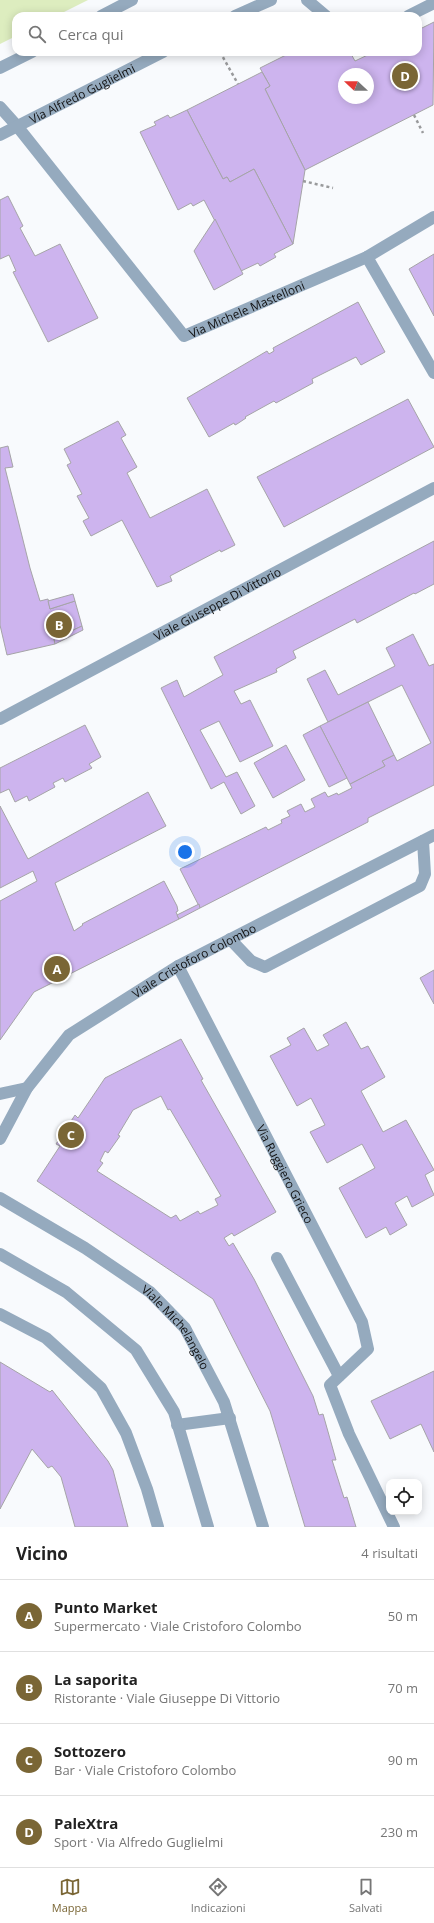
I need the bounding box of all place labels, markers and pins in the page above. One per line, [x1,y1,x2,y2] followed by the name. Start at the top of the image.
[392,61,418,91] pin: D
[46,610,72,640] pin: B
[44,954,70,984] pin: A
[58,1120,84,1150] pin: C

